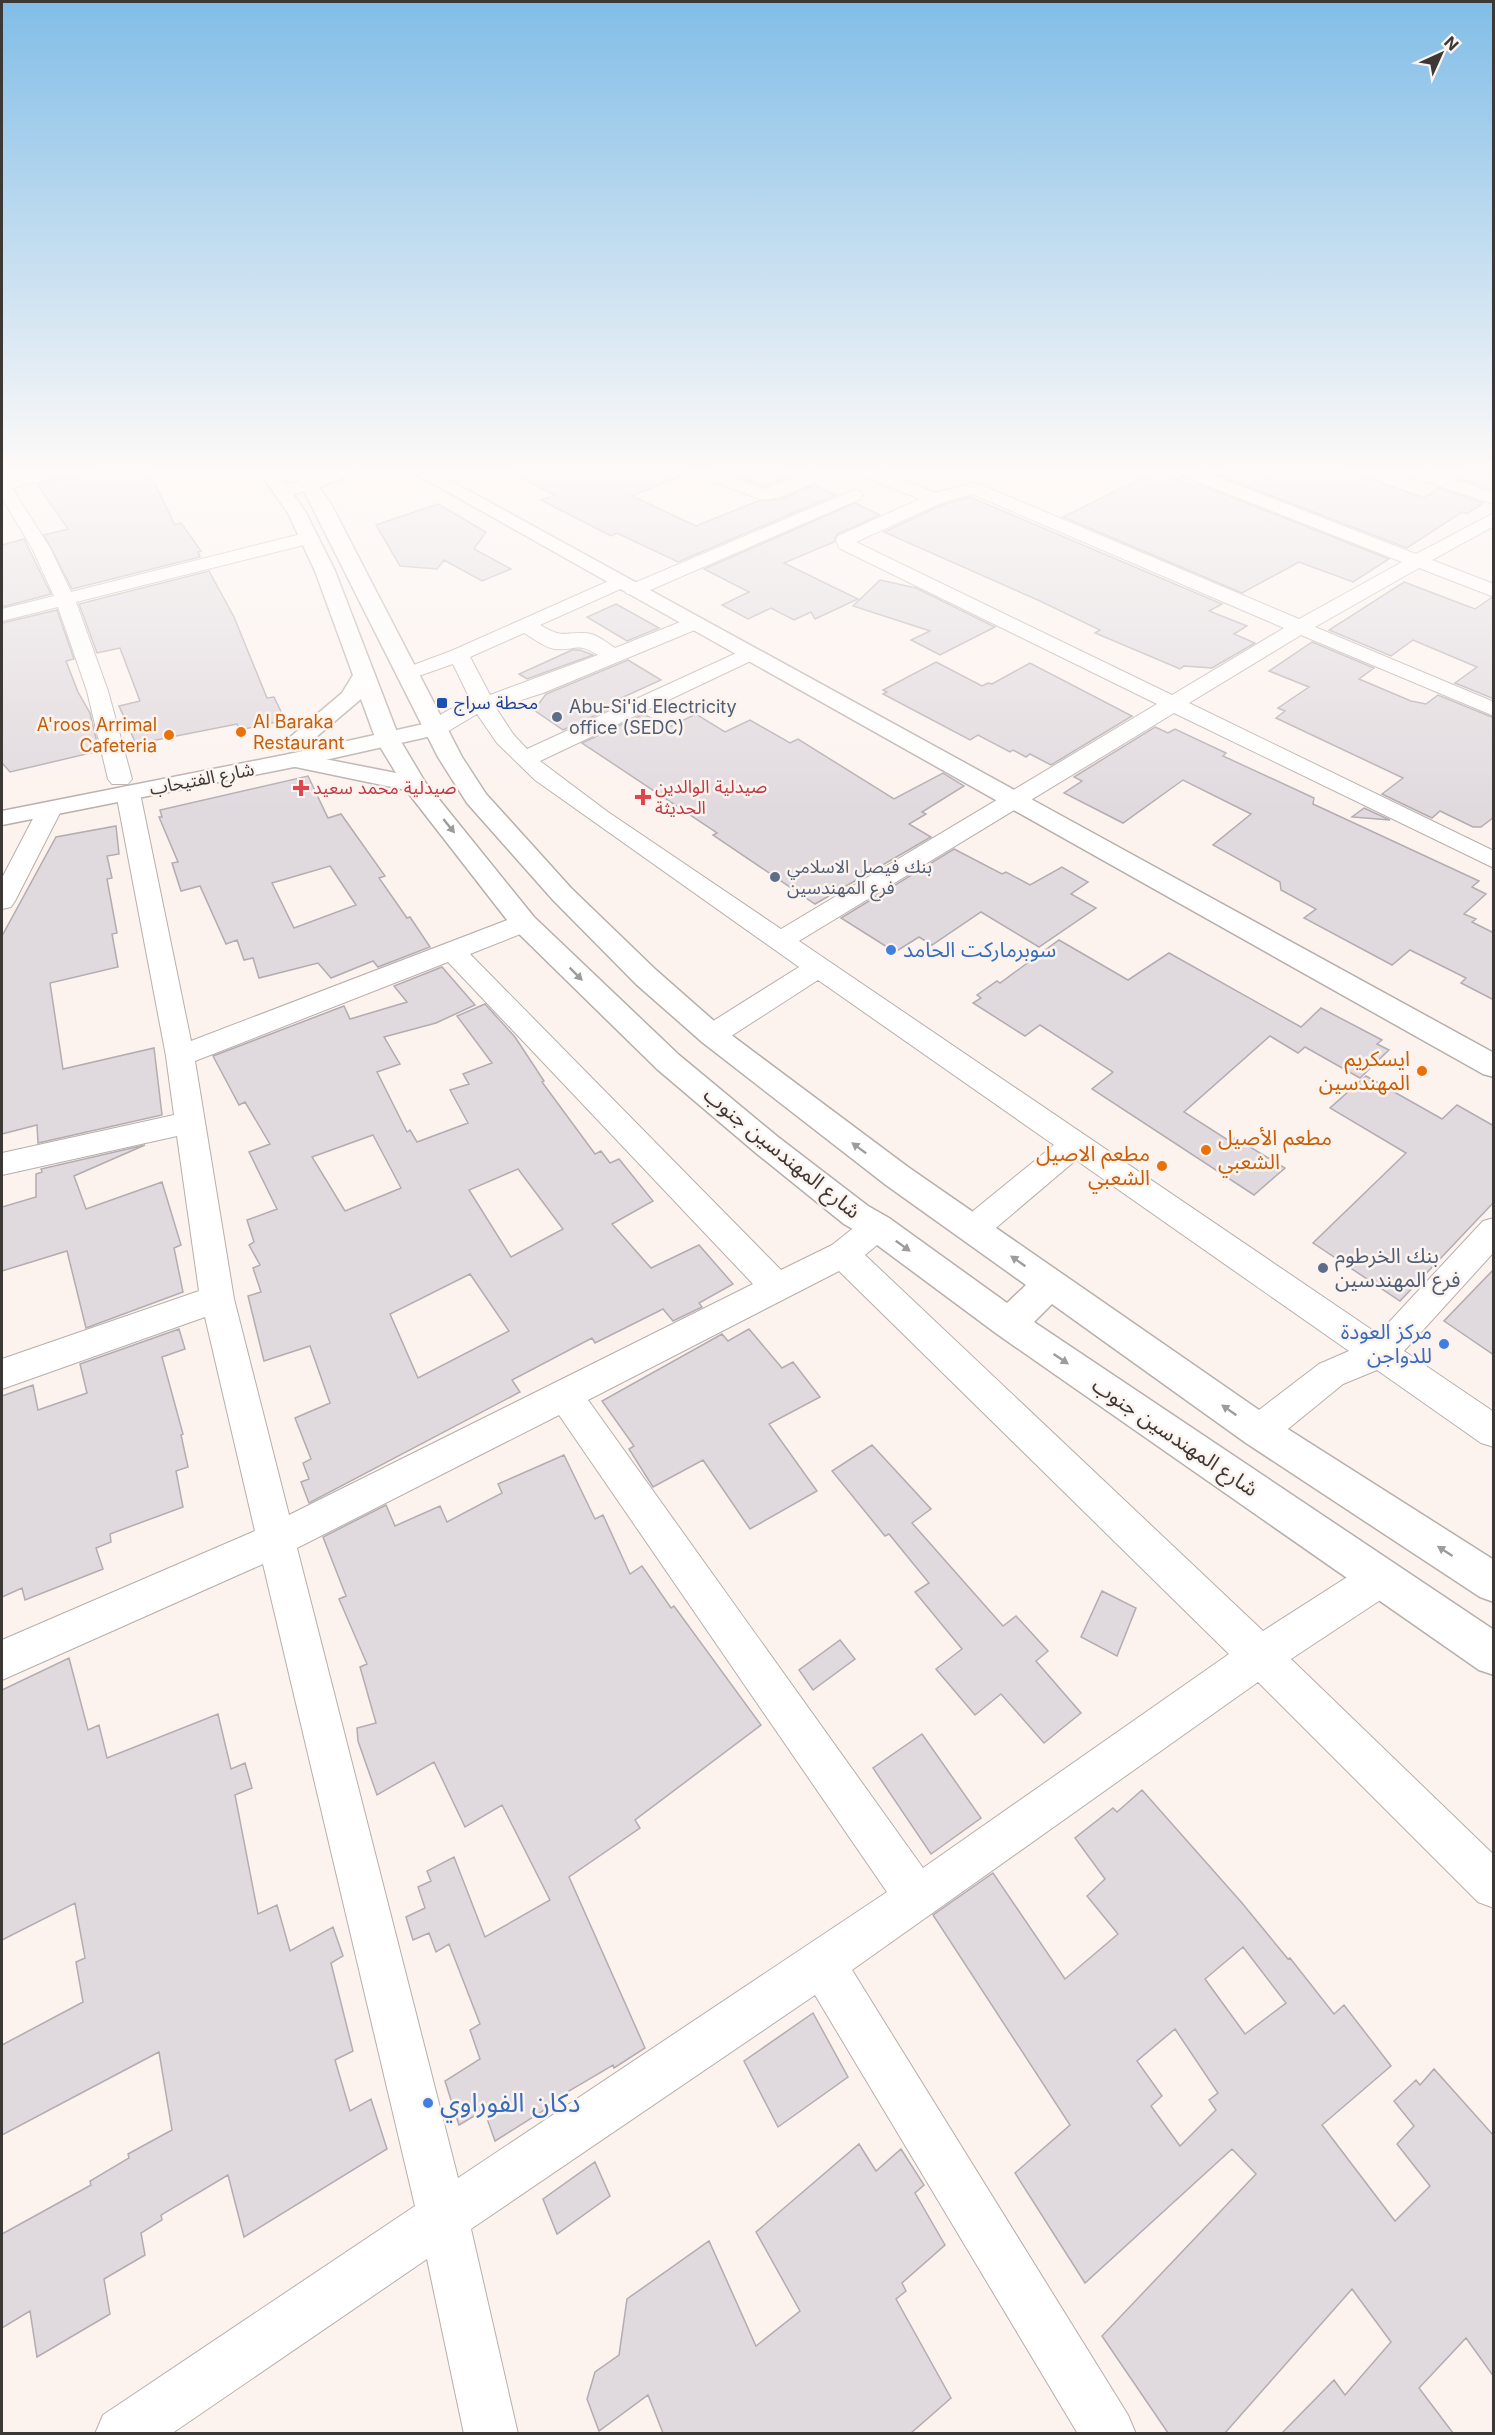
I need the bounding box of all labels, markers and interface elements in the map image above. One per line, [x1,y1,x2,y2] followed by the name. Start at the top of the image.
[1411,24,1471,84] north arrow
[1440,32,1463,55] text: N
[454,692,538,716] place label: محطة سراج
[435,696,449,710] marker: محطة سراج
[569,696,737,738] place label: Abu-Si'id Electricity office (SEDC)
[550,710,564,724] marker: Abu-Si'id Electricity office (SEDC)
[253,711,345,753] place label: Al Baraka Restaurant
[37,714,157,756] place label: A'roos Arrimal Cafeteria
[234,725,248,739] marker: Al Baraka Restaurant
[162,728,176,742] marker: A'roos Arrimal Cafeteria
[148,758,257,803] street label: شارع الفتيحاب
[655,776,767,818] place label: صيدلية الوالدين الحديثة
[313,777,457,798] place label: صيدلية محمد سعيد
[294,781,308,795] marker: صيدلية محمد سعيد
[636,790,650,804] marker: صيدلية الوالدين الحديثة
[442,819,454,834] one-way arrow
[787,856,932,902] place label: بنك فيصل الاسلامي فرع المهندسين
[768,870,782,884] marker: بنك فيصل الاسلامي فرع المهندسين
[903,937,1056,962] place label: سوبرماركت الحامد
[884,943,898,957] marker: سوبرماركت الحامد
[568,966,582,980] one-way arrow
[1319,1046,1410,1095] place label: ايسكريم المهندسين
[1415,1064,1429,1078] marker: ايسكريم المهندسين
[697,1082,866,1226] street label: شارع المهندسين جنوب
[1218,1125,1332,1178] place label: مطعم الأصيل الشعبي
[1036,1141,1150,1194] place label: مطعم الاصيل الشعبي
[852,1142,868,1154] one-way arrow
[1199,1143,1213,1157] marker: مطعم الأصيل الشعبي
[1155,1159,1169,1173] marker: مطعم الاصيل الشعبي
[894,1240,910,1252] one-way arrow
[1335,1243,1461,1295] place label: بنك الخرطوم فرع المهندسين
[1010,1256,1026,1267] one-way arrow
[1316,1261,1330,1275] marker: بنك الخرطوم فرع المهندسين
[1341,1319,1432,1368] place label: مركز العودة للدواجن
[1437,1337,1451,1351] marker: مركز العودة للدواجن
[1053,1354,1069,1365] one-way arrow
[1086,1372,1263,1504] street label: شارع المهندسين جنوب
[1221,1405,1237,1416] one-way arrow
[1436,1546,1453,1557] one-way arrow
[440,2087,580,2123] place label: دكان الفوراوي
[421,2096,435,2110] marker: دكان الفوراوي

